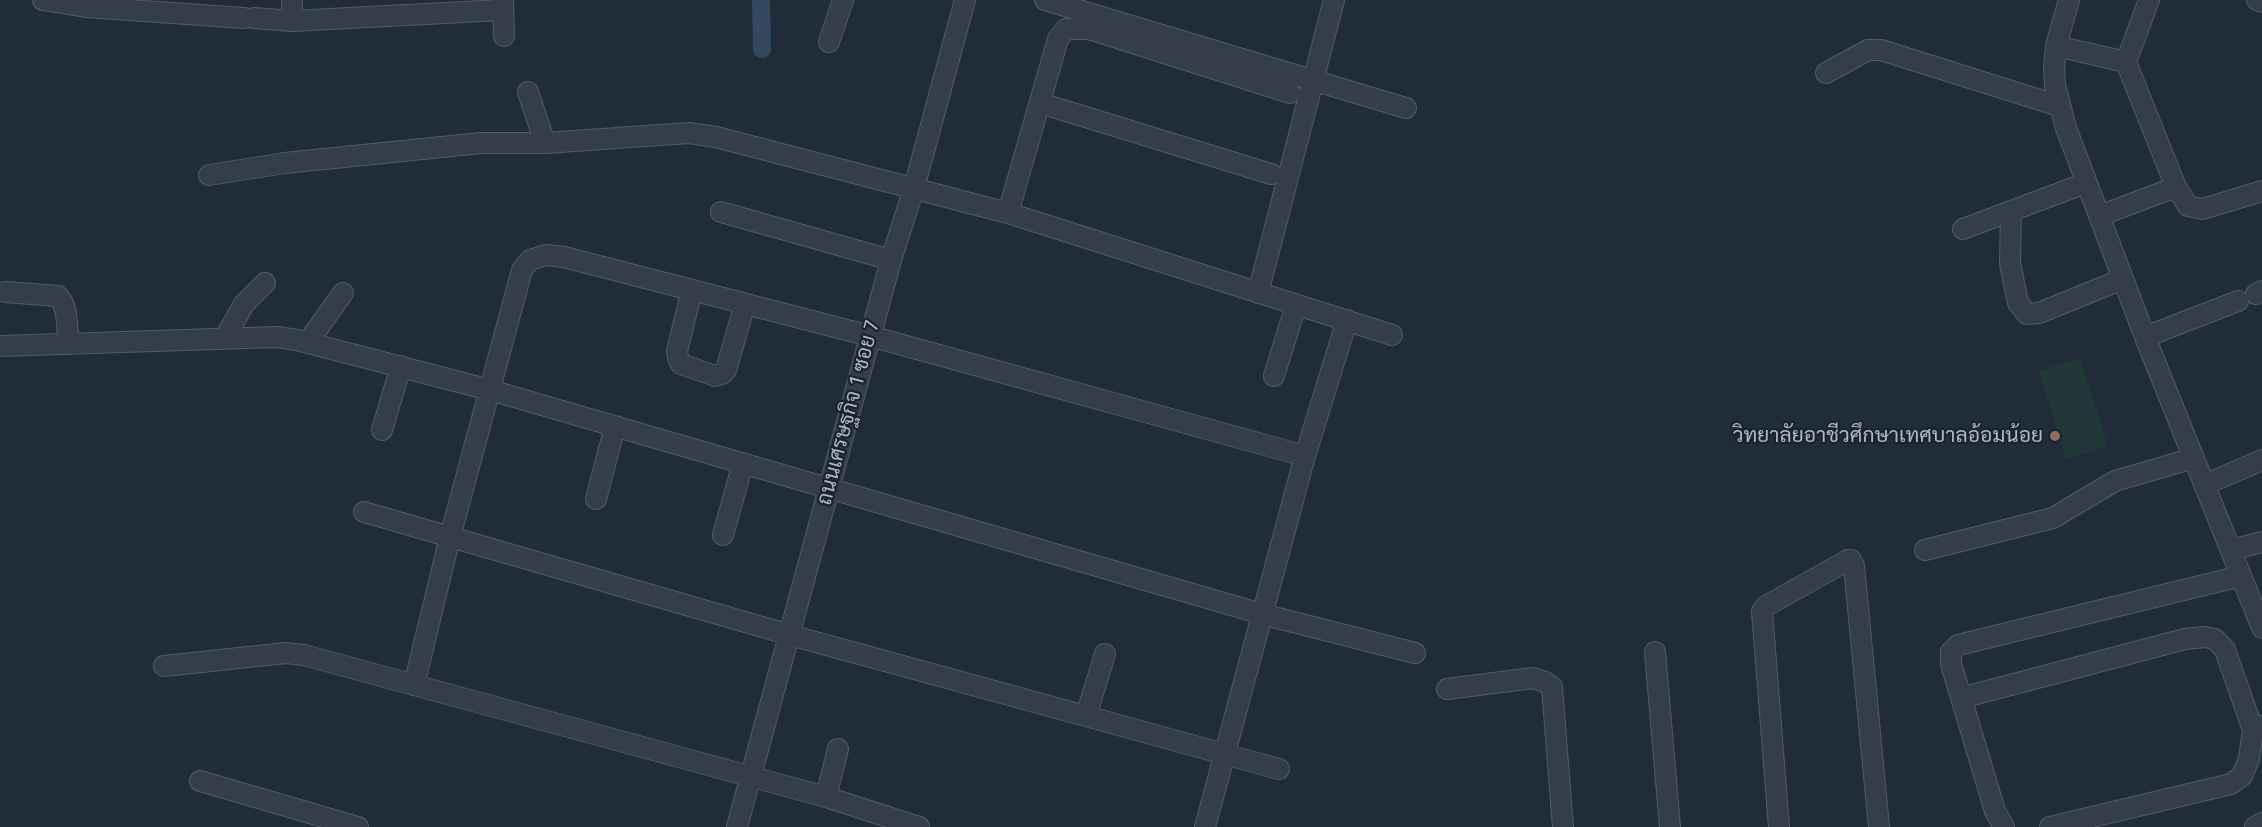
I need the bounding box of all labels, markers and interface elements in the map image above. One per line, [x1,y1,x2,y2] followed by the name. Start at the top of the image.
[812,318,886,508] street label: ถนนเศรษฐกิจ 1 ซอย 7
[1733,423,2043,449] place label: วิทยาลัยอาชีวศึกษาเทศบาลอ้อมน้อย
[2048,429,2062,443] marker: วิทยาลัยอาชีวศึกษาเทศบาลอ้อมน้อย

